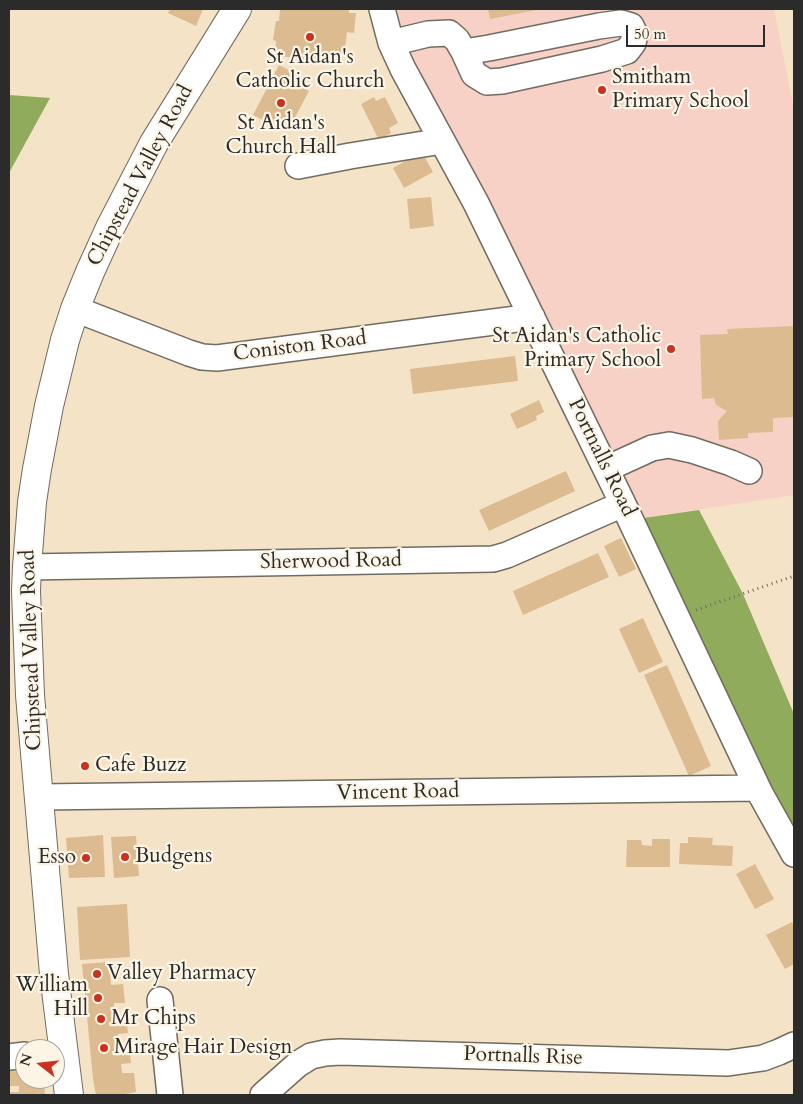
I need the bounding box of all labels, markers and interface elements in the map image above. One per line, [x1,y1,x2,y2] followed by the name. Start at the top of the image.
[628,15,767,47] scale bar
[634,24,666,44] text: 50 m
[304,31,316,43] marker: St Aidan's Catholic Church
[236,45,384,95] place label: St Aidan's Catholic Church
[612,65,749,115] place label: Smitham Primary School
[83,81,199,271] street label: Chipstead Valley Road
[596,84,608,96] marker: Smitham Primary School
[275,97,287,109] marker: St Aidan's Church Hall
[226,111,336,161] place label: St Aidan's Church Hall
[492,324,661,374] place label: St Aidan's Catholic Primary School
[232,326,368,368] street label: Coniston Road
[665,343,677,355] marker: St Aidan's Catholic Primary School
[561,395,641,521] street label: Portnalls Road
[260,548,402,576] street label: Sherwood Road
[16,549,48,751] street label: Chipstead Valley Road
[95,753,186,779] place label: Cafe Buzz
[79,760,91,772] marker: Cafe Buzz
[336,779,460,807] street label: Vincent Road
[135,844,212,870] place label: Budgens
[38,845,76,871] place label: Esso
[119,851,131,863] marker: Budgens
[80,852,92,864] marker: Esso
[107,961,257,987] place label: Valley Pharmacy
[91,968,103,980] marker: Valley Pharmacy
[15,973,88,1023] place label: William Hill
[92,992,104,1004] marker: William Hill
[111,1006,196,1032] place label: Mr Chips
[95,1013,107,1025] marker: Mr Chips
[114,1035,292,1061] place label: Mirage Hair Design
[15,1039,65,1089] north arrow
[98,1042,110,1054] marker: Mirage Hair Design
[463,1042,583,1072] street label: Portnalls Rise
[15,1052,37,1068] text: N

